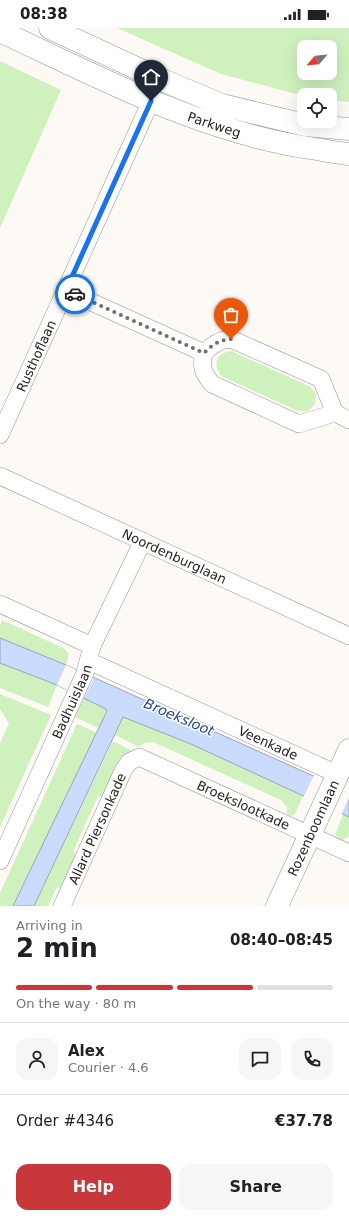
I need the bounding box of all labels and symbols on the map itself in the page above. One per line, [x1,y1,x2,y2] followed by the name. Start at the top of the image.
[297,40,337,80] north arrow
[134,60,168,101] pin
[186,109,243,140] street label: Parkweg
[55,274,95,314] courier
[214,298,248,339] pin
[14,318,59,394] street label: Rusthoflaan
[120,526,229,587] street label: Noordenburglaan
[49,663,95,741] street label: Badhuislaan
[142,695,217,739] water label: Broeksloot
[236,723,300,763] street label: Veenkade
[66,771,129,887] street label: Allard Piersonkade
[194,777,292,833] street label: Broekslootkade
[285,778,342,879] street label: Rozenboomlaan

